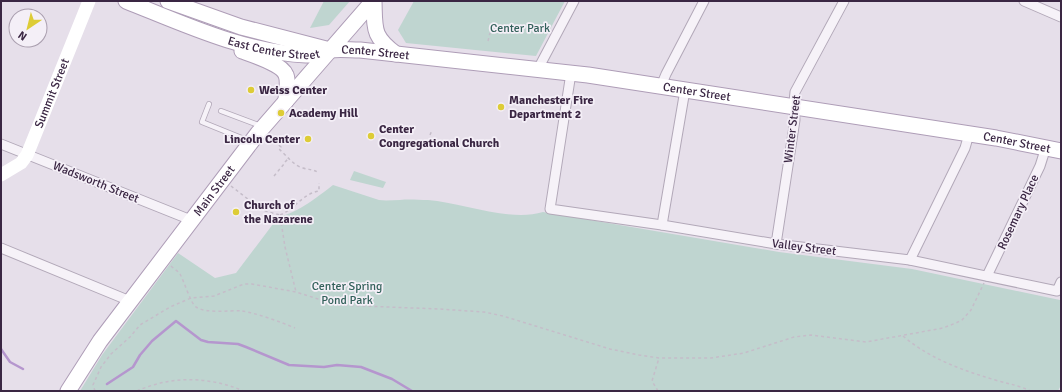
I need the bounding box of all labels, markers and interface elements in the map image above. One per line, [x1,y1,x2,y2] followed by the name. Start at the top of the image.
[8,8,48,48] north arrow
[490,21,550,36] park label: Center Park
[16,28,29,43] text: N
[226,33,322,63] street label: East Center Street
[341,43,410,63] street label: Center Street
[32,56,73,130] street label: Summit Street
[662,80,732,105] street label: Center Street
[259,83,327,98] place label: Weiss Center
[246,85,256,95] marker: Weiss Center
[509,93,594,122] place label: Manchester Fire Department 2
[781,94,804,164] street label: Winter Street
[496,102,506,112] marker: Manchester Fire Department 2
[289,106,358,121] place label: Academy Hill
[276,108,286,118] marker: Academy Hill
[379,122,500,151] place label: Center Congregational Church
[982,129,1052,157] street label: Center Street
[366,131,376,141] marker: Center Congregational Church
[224,132,300,147] place label: Lincoln Center
[303,134,313,144] marker: Lincoln Center
[51,158,141,207] street label: Wadsworth Street
[191,163,238,219] street label: Main Street
[995,172,1042,252] street label: Rosemary Place
[243,198,313,227] place label: Church of the Nazarene
[231,207,241,217] marker: Church of the Nazarene
[771,236,837,259] street label: Valley Street
[312,279,382,308] park label: Center Spring Pond Park

